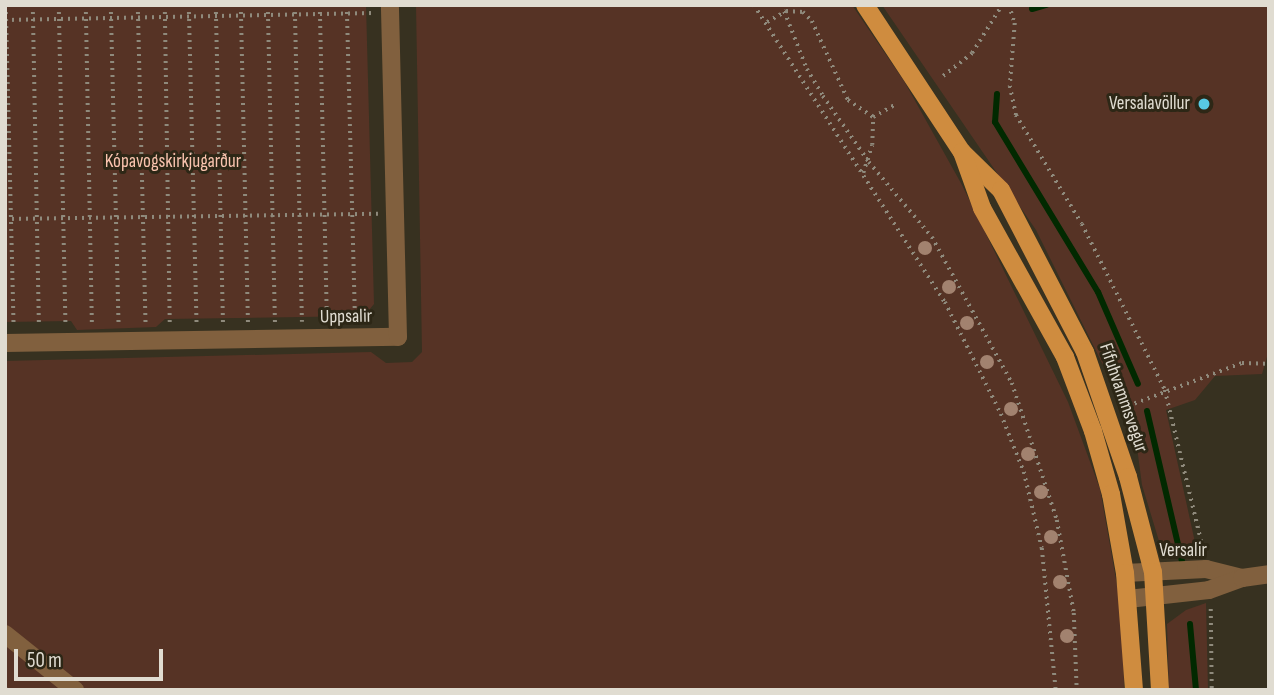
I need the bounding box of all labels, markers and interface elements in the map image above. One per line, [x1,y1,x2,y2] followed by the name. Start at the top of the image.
[1109,93,1190,115] place label: Versalavöllur
[1196,96,1212,112] marker: Versalavöllur
[105,151,241,173] park label: Kópavogskirkjugarður
[320,305,372,329] street label: Uppsalir
[1094,340,1152,456] street label: Fífuhvammsvegur
[1159,540,1207,562] street label: Versalir
[18,636,166,680] scale bar
[27,648,62,673] text: 50 m

